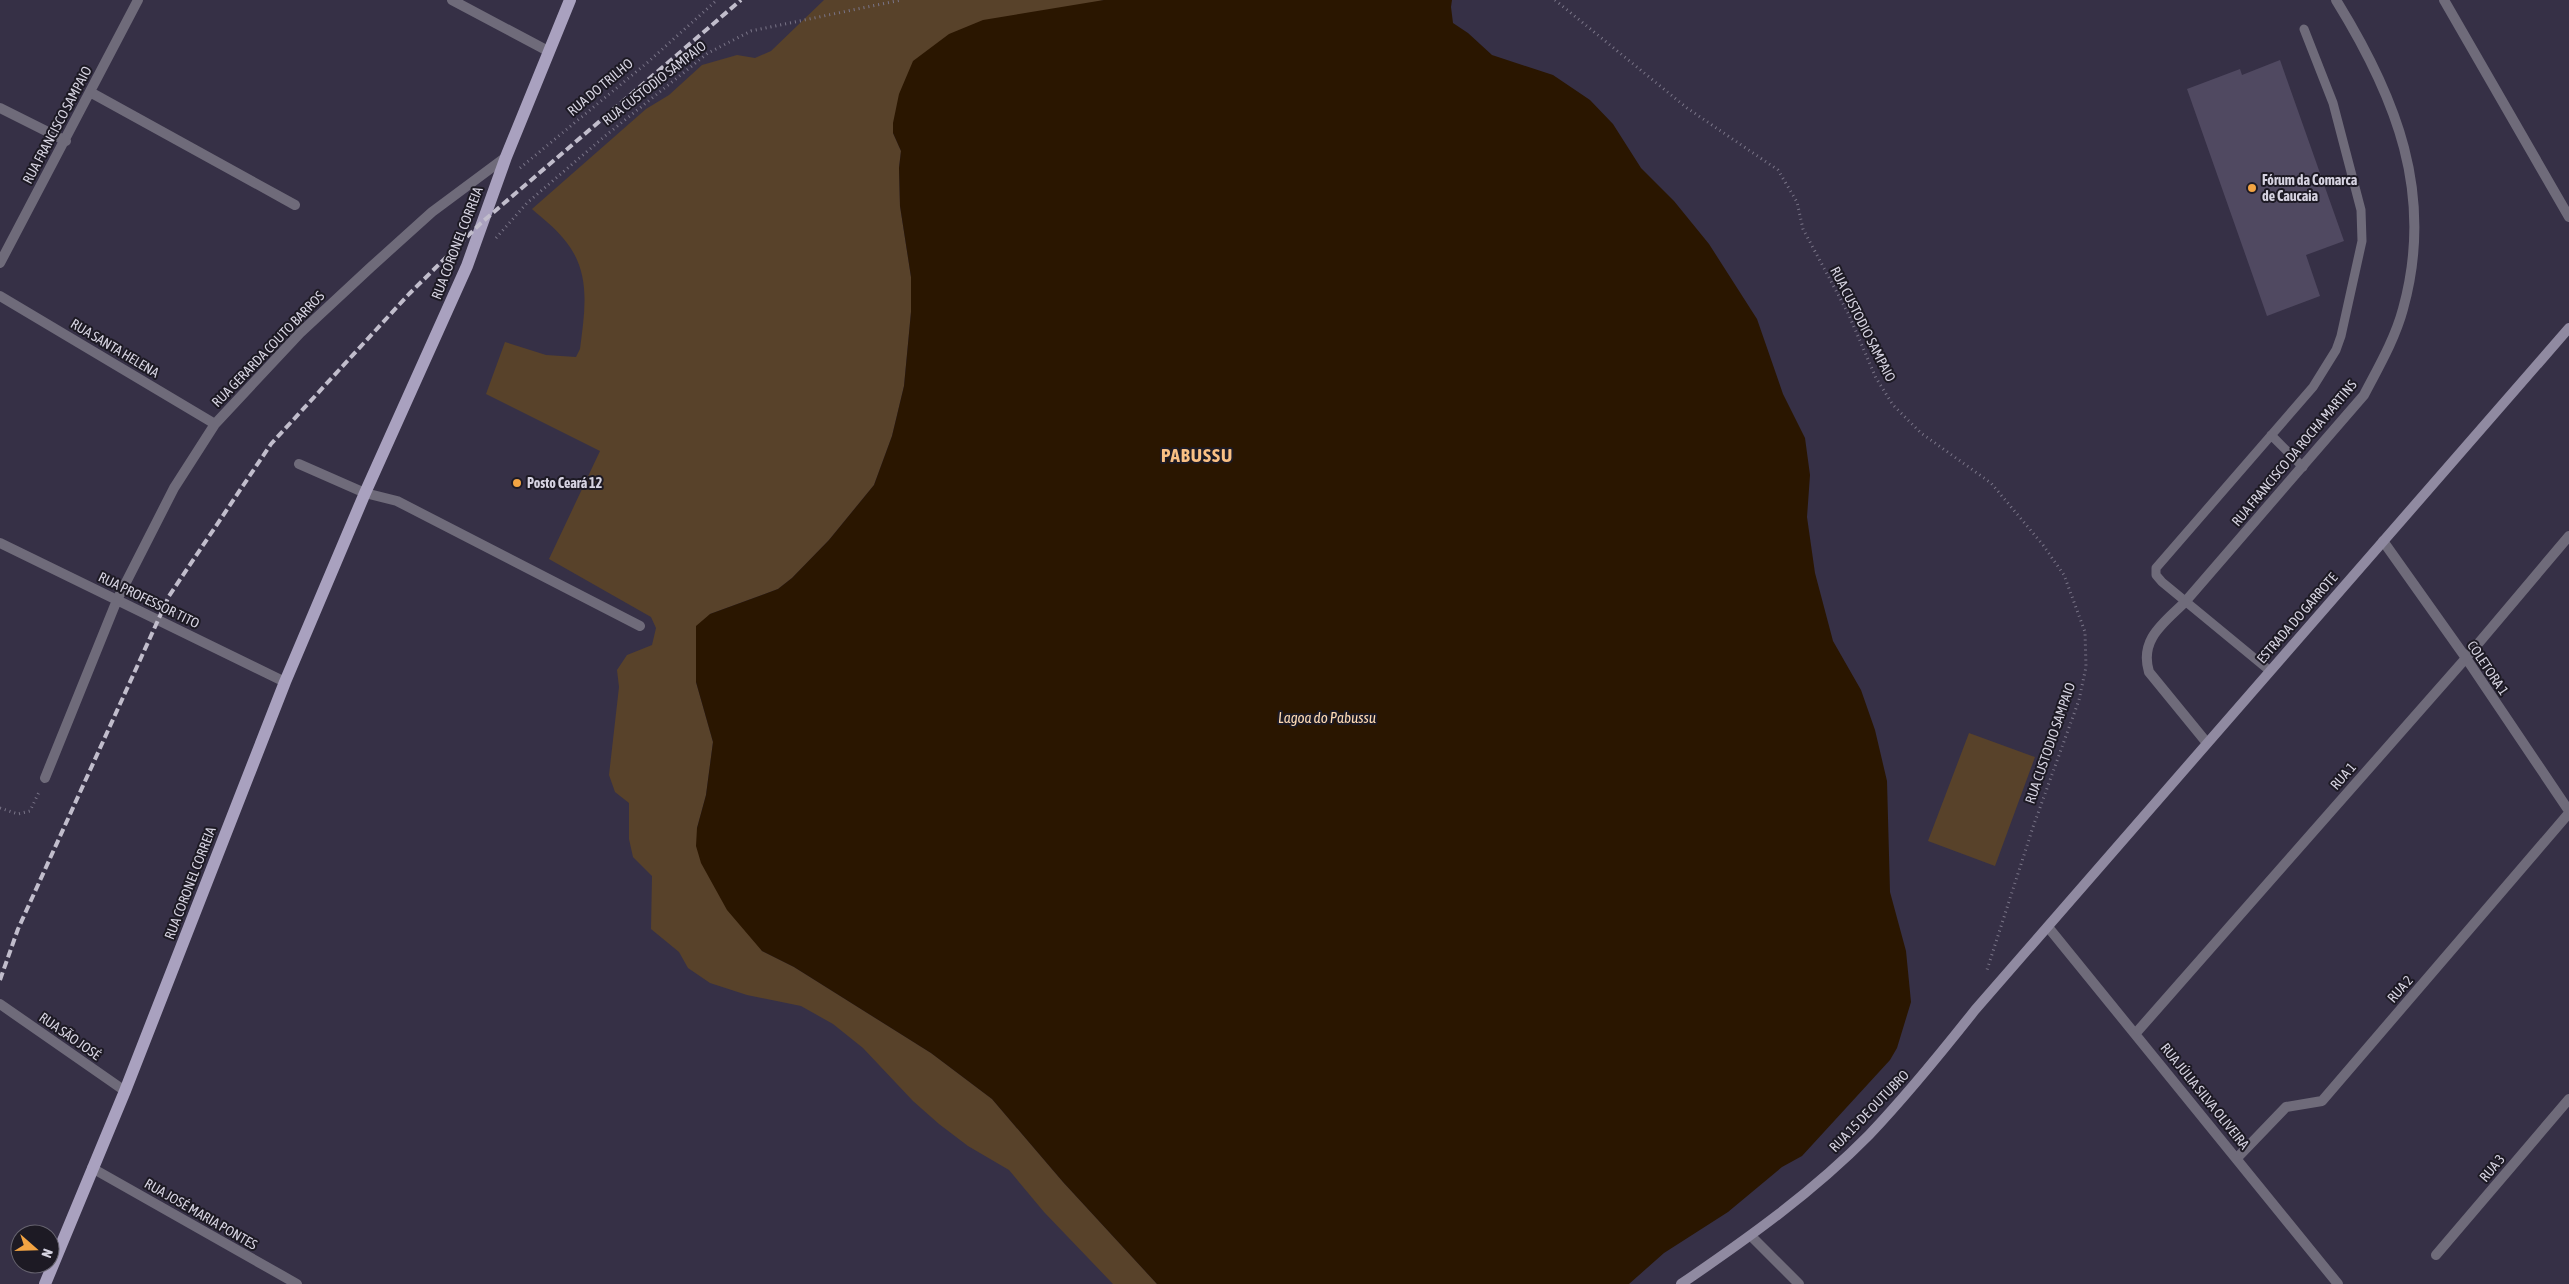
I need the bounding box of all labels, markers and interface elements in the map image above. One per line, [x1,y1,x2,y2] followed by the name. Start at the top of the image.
[599,38,709,128] street label: RUA CUSTODIO SAMPAIO
[564,55,636,119] street label: RUA DO TRILHO
[19,64,95,186] street label: RUA FRANCISCO SAMPAIO
[2262,172,2358,204] place label: Fórum da Comarca de Caucaia
[2246,182,2258,194] marker: Fórum da Comarca de Caucaia
[428,184,486,302] street label: RUA CORONEL CORREIA
[1827,264,1899,384] street label: RUA CUSTODIO SAMPAIO
[209,288,328,410] street label: RUA GERARDA COUTO BARROS
[68,315,162,381] street label: RUA SANTA HELENA
[2228,377,2360,529] street label: RUA FRANCISCO DA ROCHA MARTINS
[1161,444,1233,466] district label: PABUSSU
[527,475,603,491] place label: Posto Ceará 12
[511,477,523,489] marker: Posto Ceará 12
[96,569,202,631] street label: RUA PROFESSOR TITO
[2253,570,2341,666] street label: ESTRADA DO GARROTE
[2464,638,2512,698] street label: COLETORA 1
[2022,680,2078,806] street label: RUA CUSTODIO SAMPAIO
[1278,709,1376,726] water label: Lagoa do Pabussu
[2327,759,2359,793] street label: RUA 1
[161,824,219,942] street label: RUA CORONEL CORREIA
[2384,972,2416,1006] street label: RUA 2
[36,1009,104,1063] street label: RUA SÃO JOSÉ
[2157,1040,2253,1152] street label: RUA JÚLIA SILVA OLIVEIRA
[1826,1067,1912,1155] street label: RUA 15 DE OUTUBRO
[2476,1151,2508,1185] street label: RUA 3
[142,1175,260,1253] street label: RUA JOSÉ MARIA PONTES
[10,1224,60,1274] north arrow
[38,1247,56,1260] text: N

